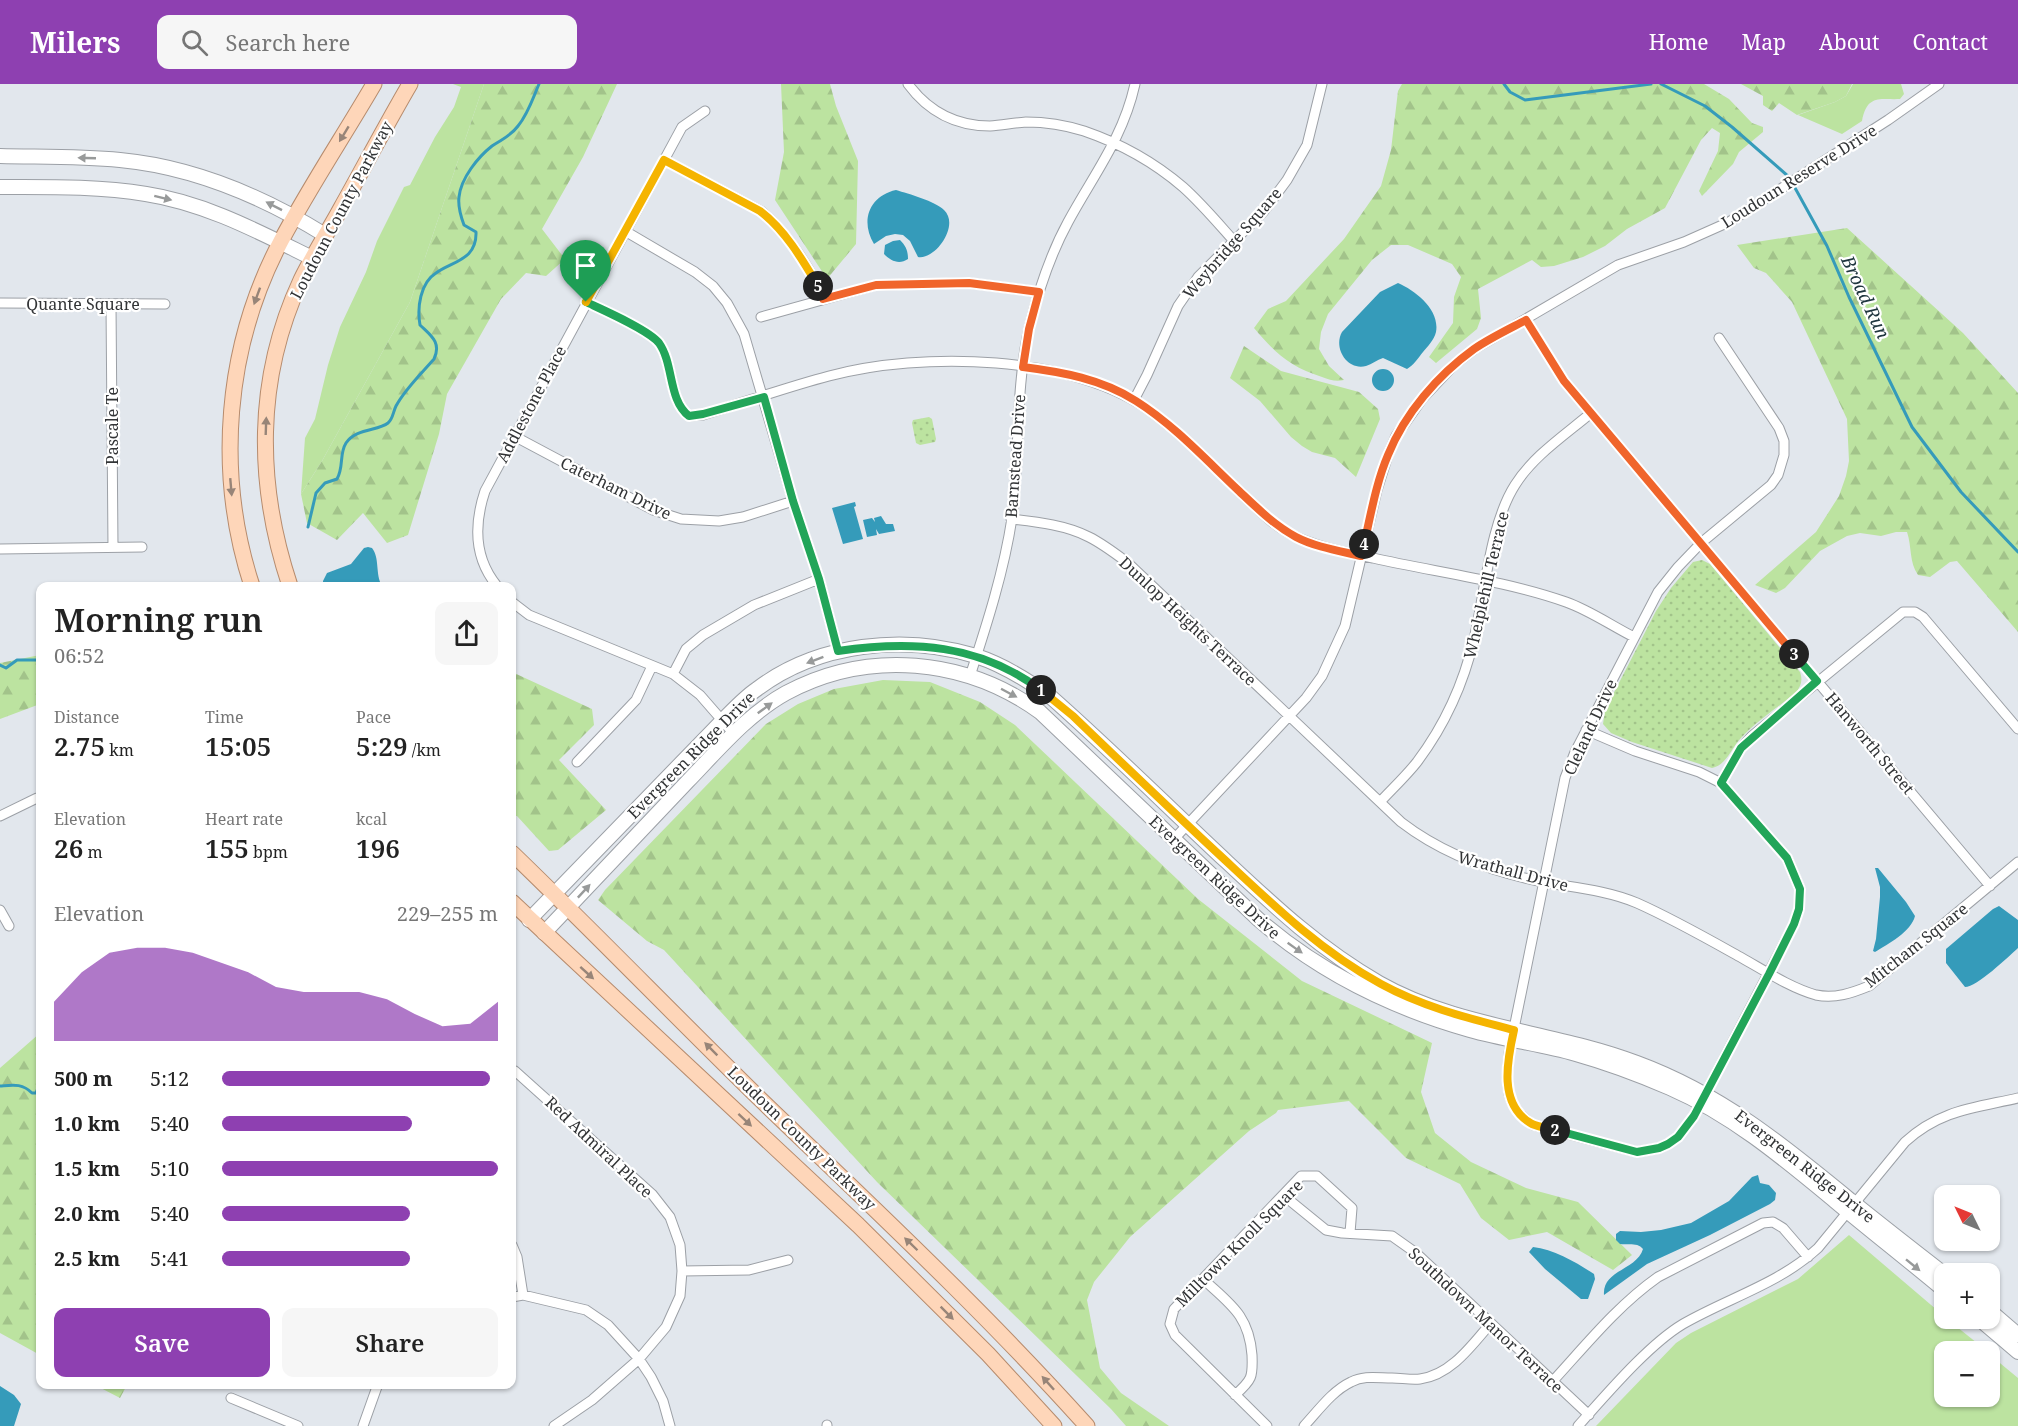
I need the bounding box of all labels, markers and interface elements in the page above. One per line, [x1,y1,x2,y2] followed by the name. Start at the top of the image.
[157,15,577,69] search box
[30,23,121,61] text: Milers
[178,26,211,59] icon: search
[226,27,350,57] text: Search here
[1649,28,1709,56] text: Home
[1742,28,1786,56] text: Map
[1819,28,1880,56] text: About
[1913,28,1988,56] text: Contact
[285,116,398,303] street label: Loudoun County Parkway
[1717,119,1881,233] street label: Loudoun Reserve Drive
[339,126,349,143] one-way arrow
[78,154,97,163] one-way arrow
[1178,183,1286,303] street label: Weybridge Square
[154,193,172,203] one-way arrow
[266,201,283,211] one-way arrow
[560,240,611,302] pin
[569,249,602,282] icon: arrive
[1836,251,1896,343] water label: Broad Run
[803,271,833,301] pin: 5
[813,275,823,297] text: 5
[251,287,261,305] one-way arrow
[26,293,140,315] street label: Quante Square
[491,342,571,466] street label: Addlestone Place
[101,387,123,465] street label: Pascale Te
[1000,393,1030,519] street label: Barnstead Drive
[261,416,270,435] one-way arrow
[557,452,675,524] street label: Caterham Drive
[227,478,236,497] one-way arrow
[1458,509,1514,661] street label: Whelplehill Terrace
[1349,529,1379,559] pin: 4
[1359,533,1369,555] text: 4
[1115,552,1261,690] street label: Dunlop Heights Terrace
[54,597,263,642] text: Morning run
[435,602,498,665] button: share
[1779,639,1809,669] pin: 3
[54,642,104,669] text: 06:52
[1789,643,1799,665] text: 3
[806,655,824,665] one-way arrow
[1026,675,1056,705] pin: 1
[1558,675,1622,779] street label: Cleland Drive
[1036,679,1046,701] text: 1
[622,686,760,824] street label: Evergreen Ridge Drive
[1821,687,1920,799] street label: Hanworth Street
[1001,688,1018,698] one-way arrow
[758,702,773,714] one-way arrow
[54,706,119,728] text: Distance
[205,706,244,728] text: Time
[356,706,391,728] text: Pace
[54,728,105,764] text: 2.75
[205,728,271,764] text: 15:05
[356,728,408,764] text: 5:29
[105,739,134,761] text: km
[408,739,441,761] text: /km
[54,808,126,830] text: Elevation
[205,808,283,830] text: Heart rate
[356,808,387,830] text: kcal
[1145,810,1285,944] street label: Evergreen Ridge Drive
[54,830,83,866] text: 26
[205,830,249,866] text: 155
[356,830,400,866] text: 196
[83,841,103,863] text: m
[249,841,288,863] text: bpm
[1455,846,1571,896] street label: Wrathall Drive
[577,885,591,899] one-way arrow
[1860,898,1972,992] street label: Mitcham Square
[54,900,144,927] text: Elevation
[397,900,498,927] text: 229–255 m
[1287,942,1302,954] one-way arrow
[580,966,595,980] one-way arrow
[704,1042,718,1057] one-way arrow
[723,1061,882,1216] street label: Loudoun County Parkway
[54,1065,113,1092] text: 500 m
[150,1065,189,1092] text: 5:12
[540,1091,658,1203] street label: Red Admiral Place
[1730,1104,1880,1228] street label: Evergreen Ridge Drive
[54,1110,120,1137] text: 1.0 km
[150,1110,189,1137] text: 5:40
[737,1113,752,1126] one-way arrow
[1540,1115,1570,1145] pin: 2
[1550,1119,1560,1141] text: 2
[54,1155,120,1182] text: 1.5 km
[150,1155,189,1182] text: 5:10
[1170,1174,1308,1312] street label: Milltown Knoll Square
[1934,1185,2000,1251] north arrow
[1934,1185,2000,1407] map controls
[54,1200,120,1227] text: 2.0 km
[150,1200,189,1227] text: 5:40
[905,1237,919,1251] one-way arrow
[1404,1242,1568,1398] street label: Southdown Manor Terrace
[54,1245,120,1272] text: 2.5 km
[150,1245,189,1272] text: 5:41
[1905,1258,1920,1271] one-way arrow
[1934,1263,2000,1329] button: +
[940,1305,954,1320] one-way arrow
[54,1308,270,1377] button: Save
[282,1308,498,1377] button: Share
[1934,1341,2000,1407] button: −
[1042,1376,1055,1391] one-way arrow

